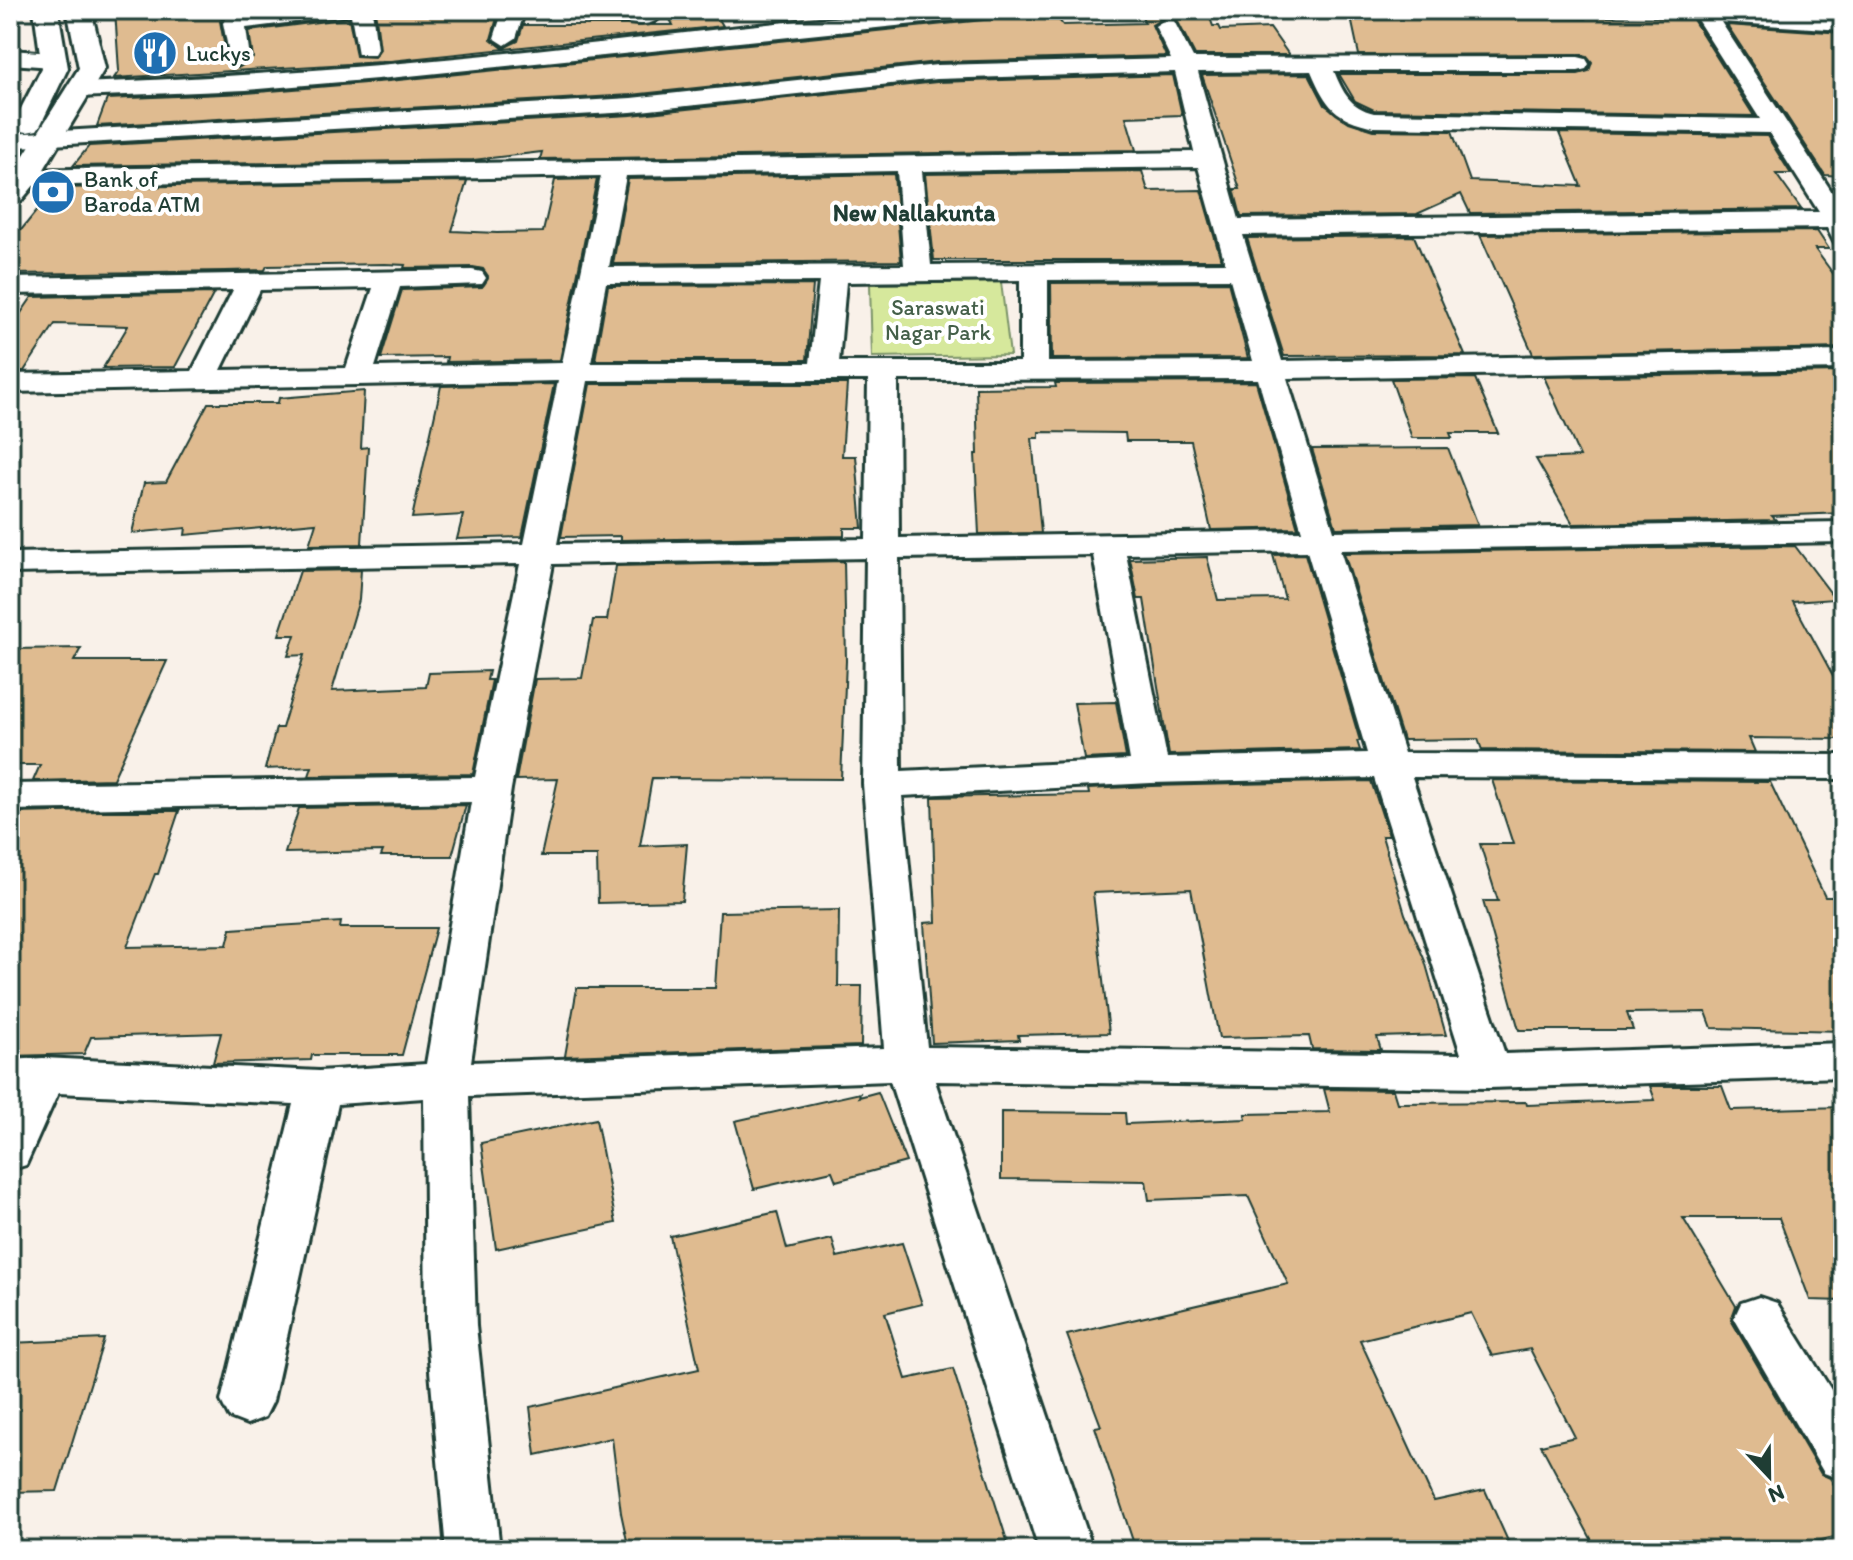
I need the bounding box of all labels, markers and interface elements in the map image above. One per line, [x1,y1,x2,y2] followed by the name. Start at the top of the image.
[131,29,179,77] restaurant icon: Luckys
[186,40,251,67] place label: Luckys
[84,166,201,218] place label: Bank of Baroda ATM
[29,168,77,216] bank icon: Bank of Baroda ATM
[833,198,996,227] district label: New Nallakunta
[885,294,991,346] park label: Saraswati Nagar Park
[1729,1436,1809,1516] north arrow
[1764,1479,1788,1509] text: N

